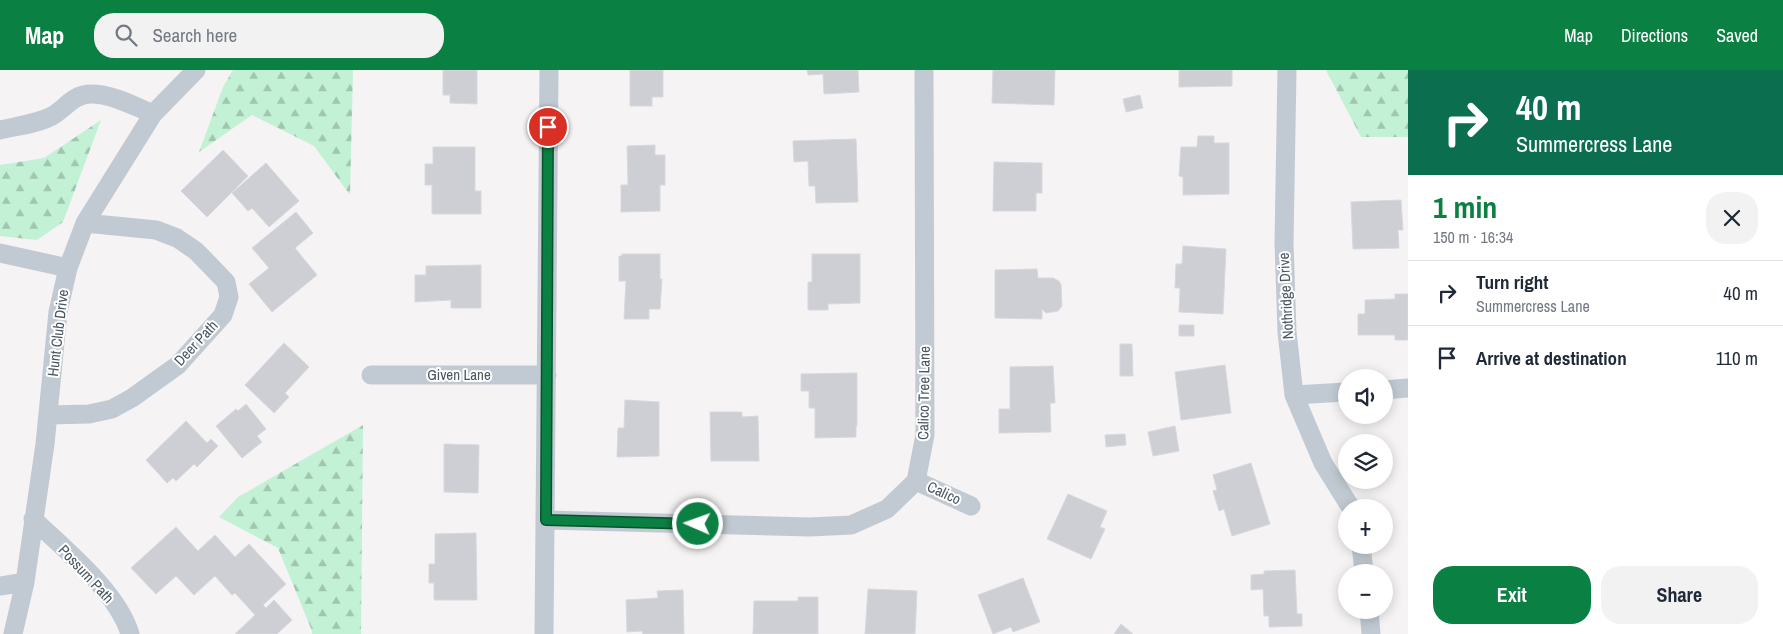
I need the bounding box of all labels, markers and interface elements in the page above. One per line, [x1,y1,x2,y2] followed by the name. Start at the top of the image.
[94,13,444,58] search box
[25,19,64,51] text: Map
[112,21,140,49] icon: search
[152,22,237,48] text: Search here
[1564,23,1593,48] text: Map
[1621,23,1688,48] text: Directions
[1716,23,1758,48] text: Saved
[1516,84,1581,131] text: 40 m
[1433,90,1498,155] icon: right
[527,106,569,148] pin
[534,113,562,141] icon: arrive
[1516,129,1672,159] text: Summercress Lane
[1433,187,1497,227] text: 1 min
[1706,192,1758,244] button: close
[1433,226,1513,248] text: 150 m · 16:34
[1273,252,1298,340] street label: Nothridge Drive
[1476,269,1548,295] text: Turn right
[1433,279,1461,307] icon: right
[1723,280,1758,306] text: 40 m
[42,288,73,378] street label: Hunt Club Drive
[1476,295,1590,317] text: Summercress Lane
[169,315,222,370] street label: Deer Path
[1433,344,1461,372] icon: arrive
[1476,345,1627,371] text: Arrive at destination
[1716,345,1758,371] text: 110 m
[912,346,935,440] street label: Calico Tree Lane
[427,364,491,385] street label: Given Lane
[1338,369,1393,619] map controls
[1338,369,1393,424] button: sound
[1338,434,1393,489] button: layers
[924,476,965,509] street label: Calico
[671,497,723,549] position arrow
[1338,499,1393,554] button: +
[54,540,119,608] street label: Possum Path
[1338,564,1393,619] button: −
[1433,566,1591,624] button: Exit
[1601,566,1758,624] button: Share

